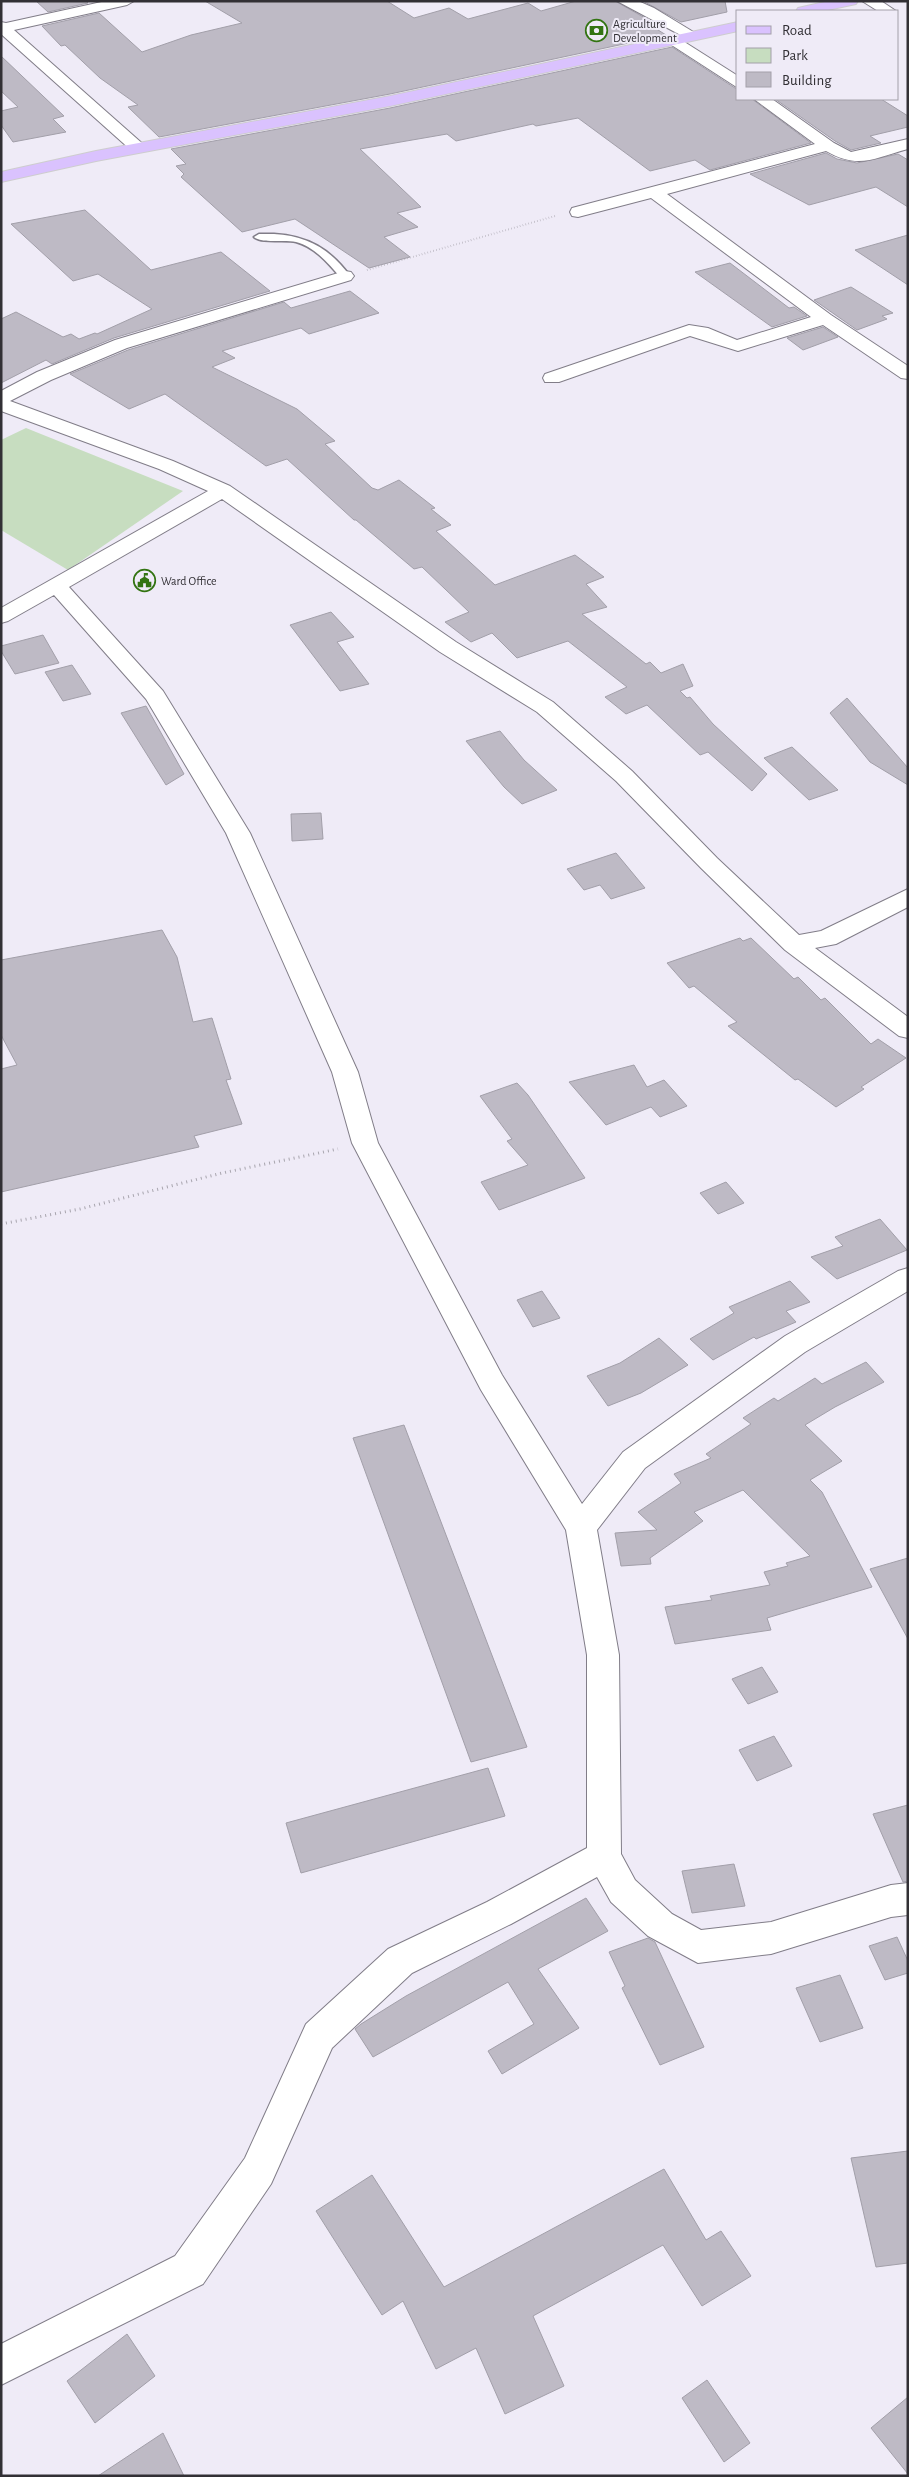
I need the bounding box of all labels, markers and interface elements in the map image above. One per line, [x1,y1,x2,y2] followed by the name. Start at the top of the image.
[736,10,899,100] legend
[613,18,677,44] place label: Agriculture Development
[585,19,609,43] bank icon: Agriculture Development
[782,23,812,38] text: Road
[782,48,808,63] text: Park
[782,73,832,88] text: Building
[133,569,157,593] public building icon: Ward Office
[161,575,217,587] place label: Ward Office

